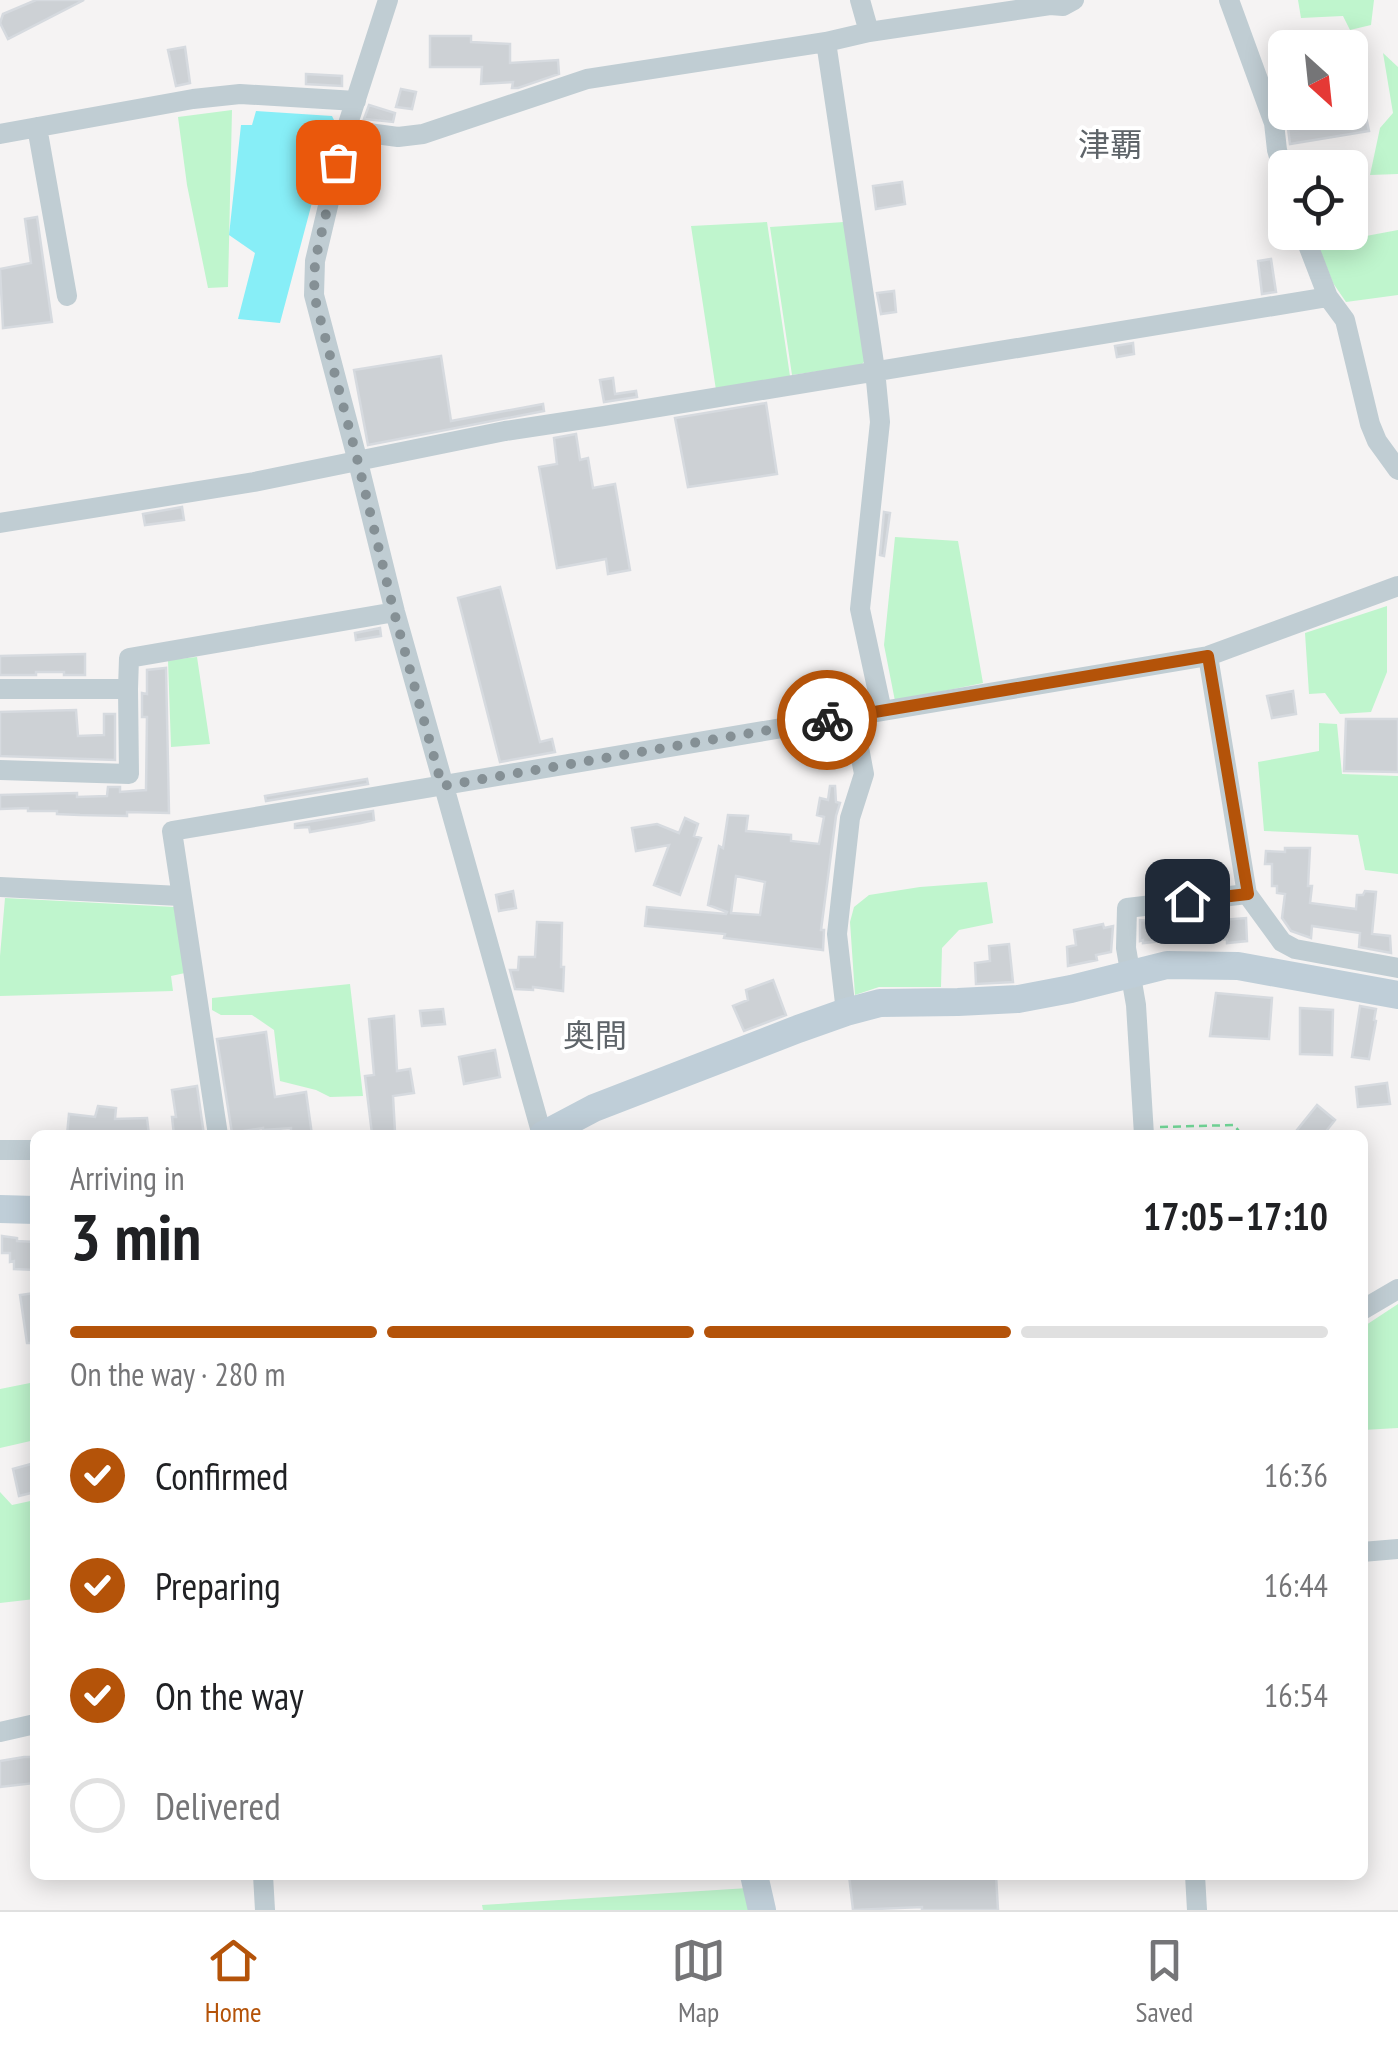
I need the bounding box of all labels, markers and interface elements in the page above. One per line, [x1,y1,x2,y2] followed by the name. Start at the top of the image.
[1268,30,1368,130] north arrow
[1268,30,1368,250] map controls
[296,120,381,205] pin
[1078,123,1142,165] district label: 津覇
[311,135,366,190] icon: bag
[1268,150,1368,250] button: locate
[777,670,877,770] courier
[800,693,855,748] icon: bike
[1145,859,1230,944] pin
[1160,874,1215,929] icon: home
[563,1014,627,1056] district label: 奥間
[70,1157,185,1199] text: Arriving in
[1143,1191,1328,1240] text: 17:05–17:10
[70,1194,201,1278] text: 3 min
[70,1353,285,1395] text: On the way · 280 m
[70,1448,125,1503] icon: check
[155,1451,288,1500] text: Confirmed
[1264,1454,1328,1496] text: 16:36
[70,1558,125,1613] icon: check
[155,1561,281,1610] text: Preparing
[1264,1564,1328,1606] text: 16:44
[70,1668,125,1723] icon: check
[155,1671,303,1720] text: On the way
[1264,1674,1328,1716] text: 16:54
[155,1781,281,1830] text: Delivered
[205,1933,262,2030] tab: Home
[671,1933,726,2030] tab: Map
[1136,1933,1193,2030] tab: Saved

